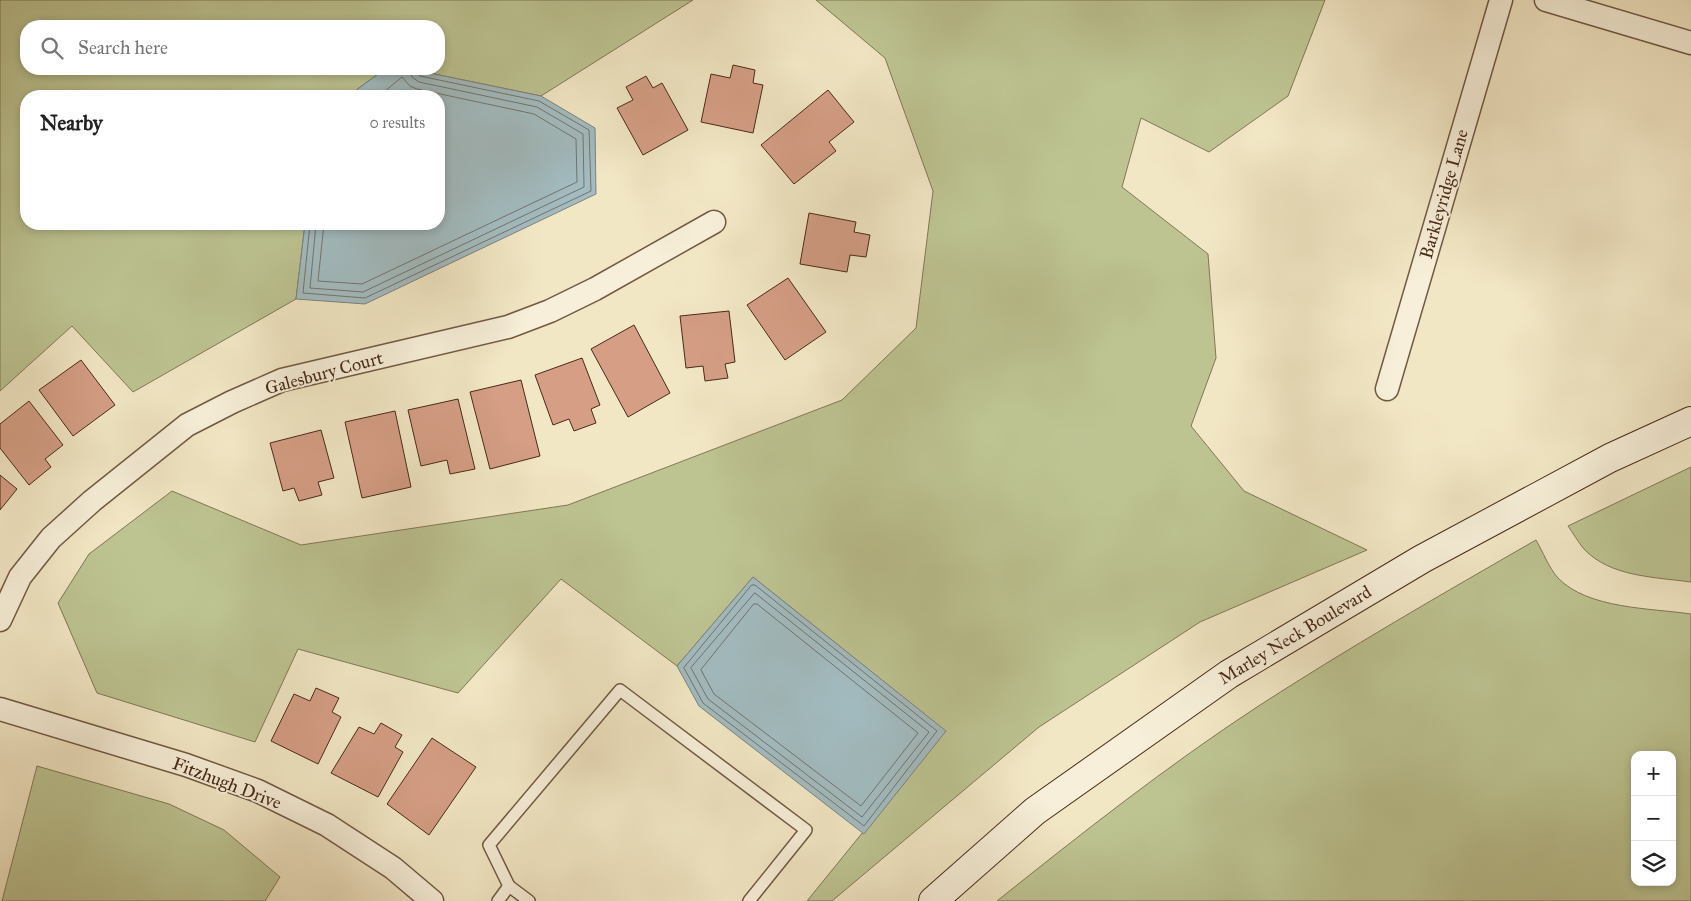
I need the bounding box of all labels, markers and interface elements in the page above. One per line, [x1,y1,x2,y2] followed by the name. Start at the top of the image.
[20,20,445,75] search box
[38,34,66,62] icon: search
[78,36,168,59] text: Search here
[40,110,103,136] text: Nearby
[370,113,425,132] text: 0 results
[1415,127,1474,262] street label: Barkleyridge Lane
[263,347,386,399] street label: Galesbury Court
[1215,581,1375,689] street label: Marley Neck Boulevard
[1631,751,1676,886] map controls
[1631,751,1676,796] button: +
[169,752,284,815] street label: Fitzhugh Drive
[1631,796,1676,841] button: −
[1631,841,1676,886] button: layers

